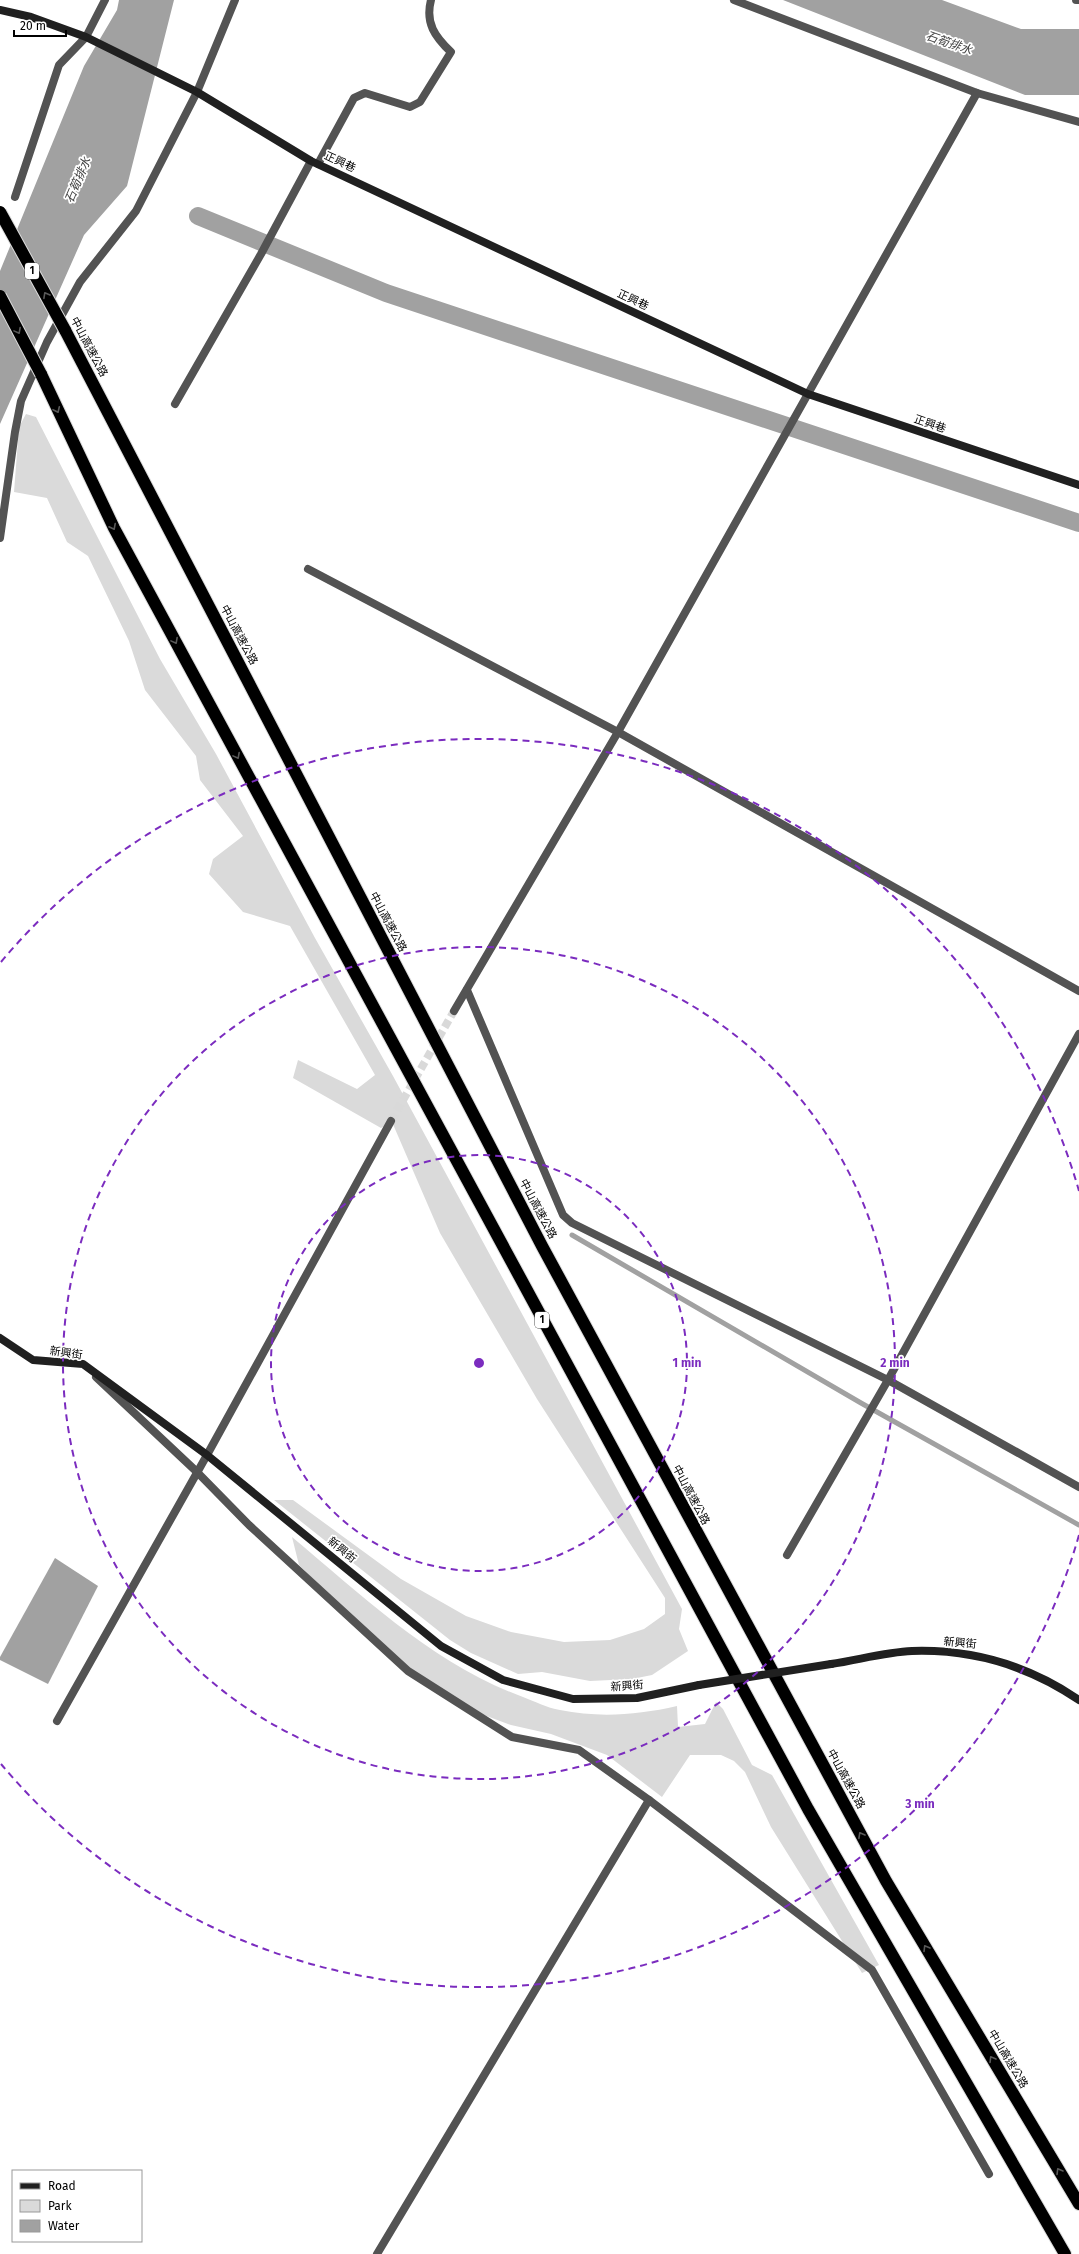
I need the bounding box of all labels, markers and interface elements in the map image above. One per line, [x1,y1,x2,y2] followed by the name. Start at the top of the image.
[14,12,66,38] scale bar
[20,19,46,33] text: 20 m
[924,29,975,58] water label: 石筍排水
[322,149,358,175] street label: 正興巷
[62,154,94,205] water label: 石筍排水
[25,263,39,279] road number: 1
[615,287,651,313] street label: 正興巷
[43,292,51,300] one-way arrow
[68,315,110,379] street label: 中山高速公路
[13,327,21,334] one-way arrow
[52,405,60,413] one-way arrow
[912,412,948,436] street label: 正興巷
[108,523,116,530] one-way arrow
[218,603,260,667] street label: 中山高速公路
[170,637,177,645] one-way arrow
[232,752,239,759] one-way arrow
[367,890,409,954] street label: 中山高速公路
[517,1177,559,1241] street label: 中山高速公路
[535,1312,549,1328] road number: 1
[49,1344,83,1362] street label: 新興街
[472,1356,486,1370] centre of rings
[673,1356,701,1370] text: 1 min
[880,1356,910,1370] text: 2 min
[670,1463,712,1527] street label: 中山高速公路
[325,1535,359,1565] street label: 新興街
[943,1635,977,1651] street label: 新興街
[610,1678,644,1694] street label: 新興街
[824,1747,868,1811] street label: 中山高速公路
[904,1797,935,1811] text: 3 min
[858,1832,866,1839] one-way arrow
[923,1945,930,1952] one-way arrow
[985,2027,1031,2091] street label: 中山高速公路
[990,2056,997,2063] one-way arrow
[1056,2168,1064,2175] one-way arrow
[12,2170,142,2242] legend
[48,2179,76,2193] text: Road
[48,2199,72,2213] text: Park
[48,2219,80,2233] text: Water

